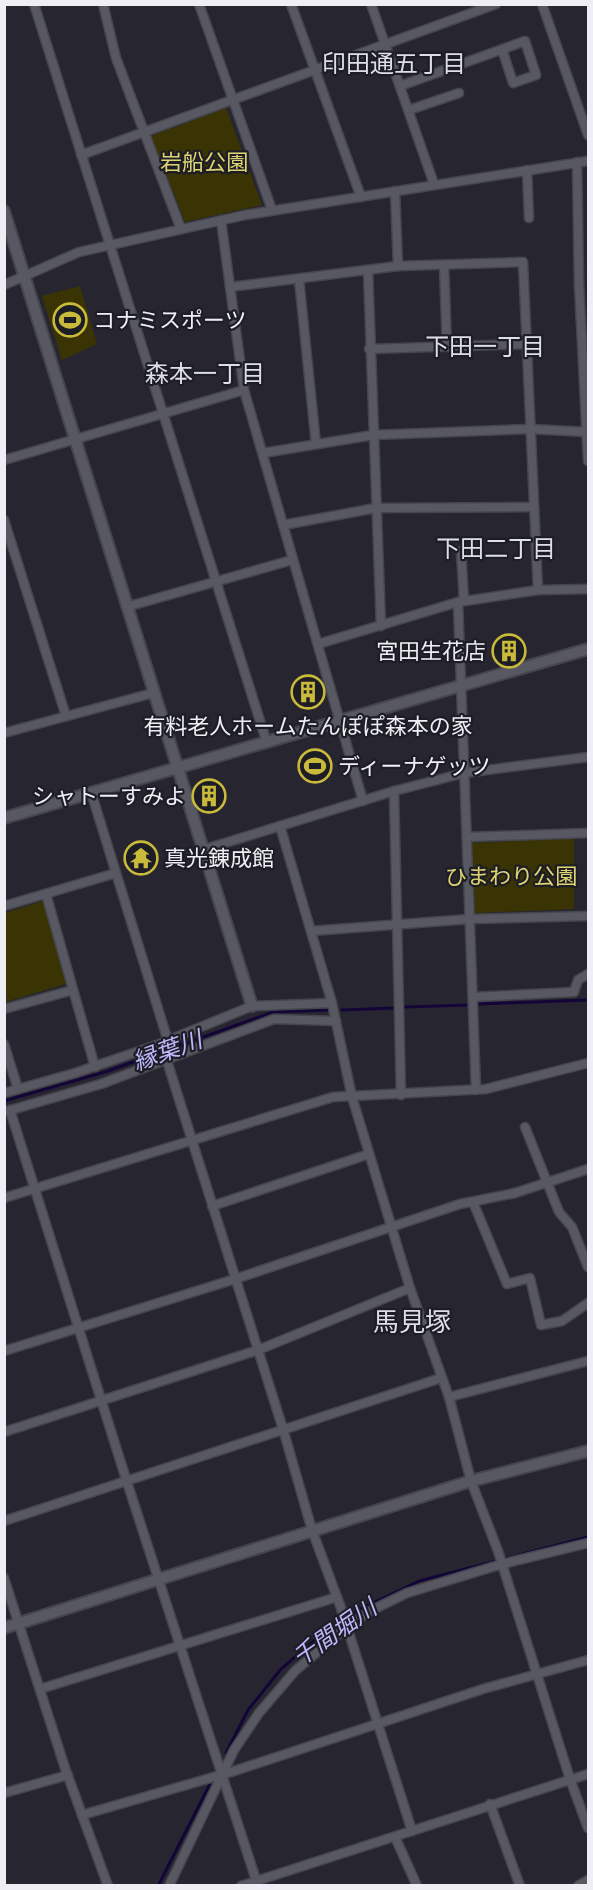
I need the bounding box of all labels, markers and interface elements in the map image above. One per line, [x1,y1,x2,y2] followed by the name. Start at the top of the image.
[322,48,466,78] district label: 印田通五丁目
[160,148,248,176] park label: 岩船公園
[52,302,88,338] sports icon: コナミスポーツ
[93,306,247,334] place label: コナミスポーツ
[425,331,545,361] district label: 下田一丁目
[145,358,265,388] district label: 森本一丁目
[436,533,556,563] district label: 下田二丁目
[491,633,527,669] building icon: 宮田生花店
[376,637,486,665] place label: 宮田生花店
[290,674,326,710] building icon: 有料老人ホームたんぽぽ森本の家
[143,712,473,740] place label: 有料老人ホームたんぽぽ森本の家
[297,748,333,784] sports icon: ディーナゲッツ
[338,752,490,780] place label: ディーナゲッツ
[191,778,227,814] building icon: シャトーすみよ
[32,782,186,810] place label: シャトーすみよ
[123,840,159,876] temple icon: 真光錬成館
[164,844,274,872] place label: 真光錬成館
[445,862,577,890] park label: ひまわり公園
[128,1023,209,1076] water label: 縁葉川
[373,1305,451,1338] district label: 馬見塚
[286,1590,384,1672] water label: 千間堀川

